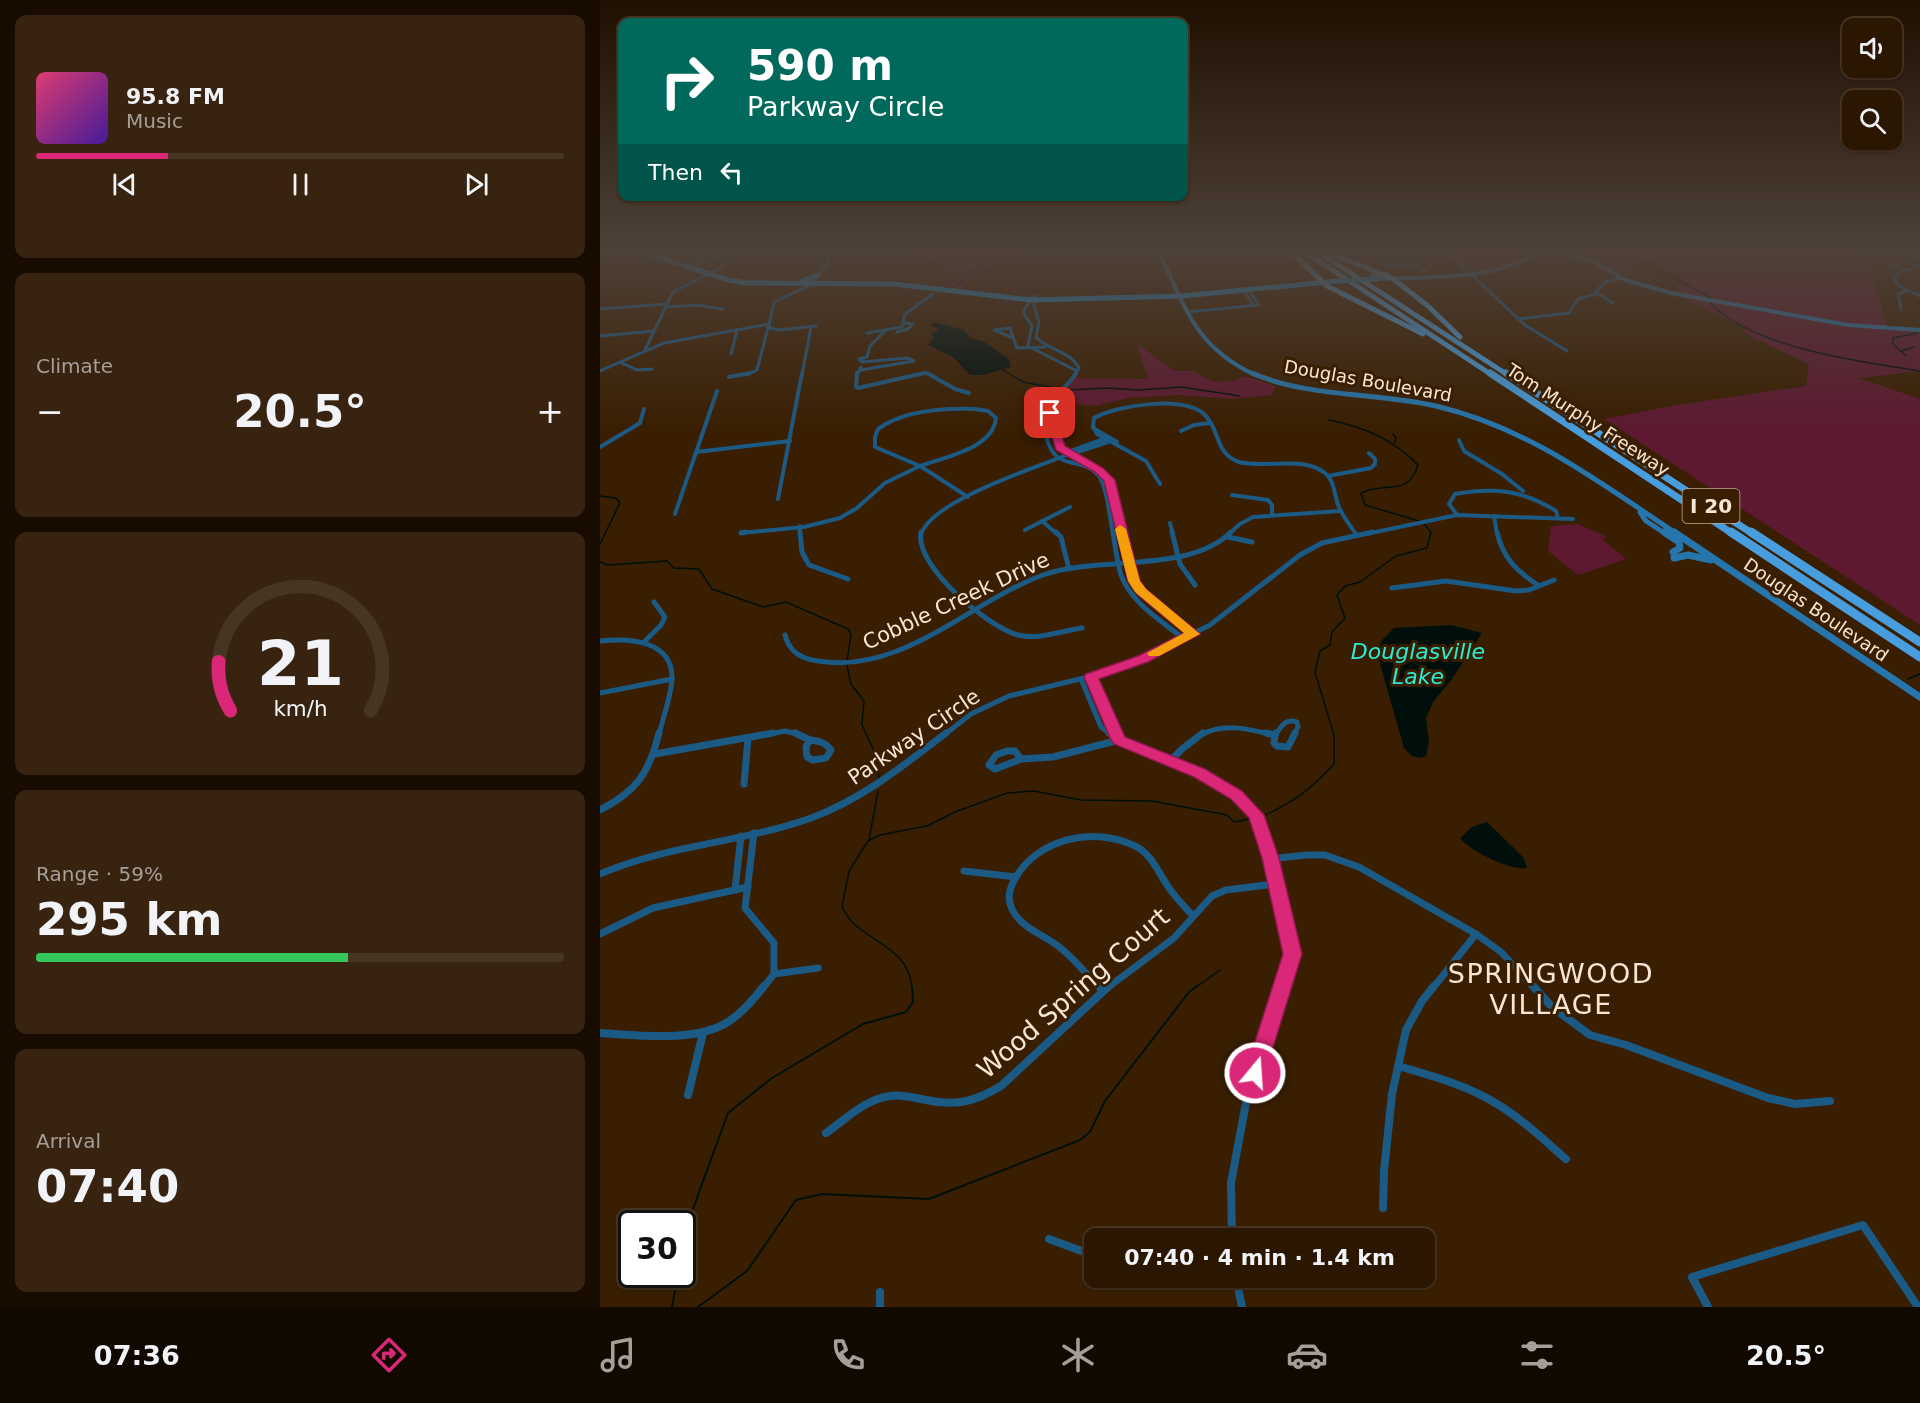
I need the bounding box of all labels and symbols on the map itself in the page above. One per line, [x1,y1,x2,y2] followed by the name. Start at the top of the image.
[1283,355,1454,406] street label: Douglas Boulevard
[1502,358,1674,480] street label: Tom Murphy Freeway
[1024,387,1075,438] pin
[1682,489,1740,523] road number: I 20
[859,547,1053,655] street label: Cobble Creek Drive
[1740,553,1893,666] street label: Douglas Boulevard
[1351,639,1485,689] water label: Douglasville Lake
[844,684,984,790] street label: Parkway Circle
[971,902,1175,1084] street label: Wood Spring Court
[1448,958,1654,1020] district label: SPRINGWOOD VILLAGE
[1223,1041,1287,1105] position arrow
[618,1210,696,1288] speed limit sign: 30

